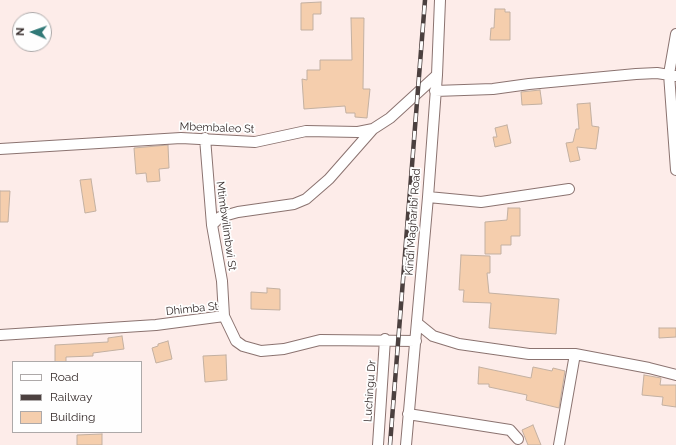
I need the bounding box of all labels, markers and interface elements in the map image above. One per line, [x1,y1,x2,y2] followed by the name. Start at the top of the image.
[12,12,52,52] north arrow
[14,27,27,36] text: N
[179,120,255,136] street label: Mbembaleo St
[403,168,423,276] street label: Kindi Magharibi Road
[213,180,239,272] street label: Mtimbwilimbwi St
[165,300,219,318] street label: Dhimba St
[361,360,379,422] street label: Luchingu Dr
[12,361,142,433] legend
[50,370,79,384] text: Road
[50,390,92,404] text: Railway
[50,410,96,424] text: Building

